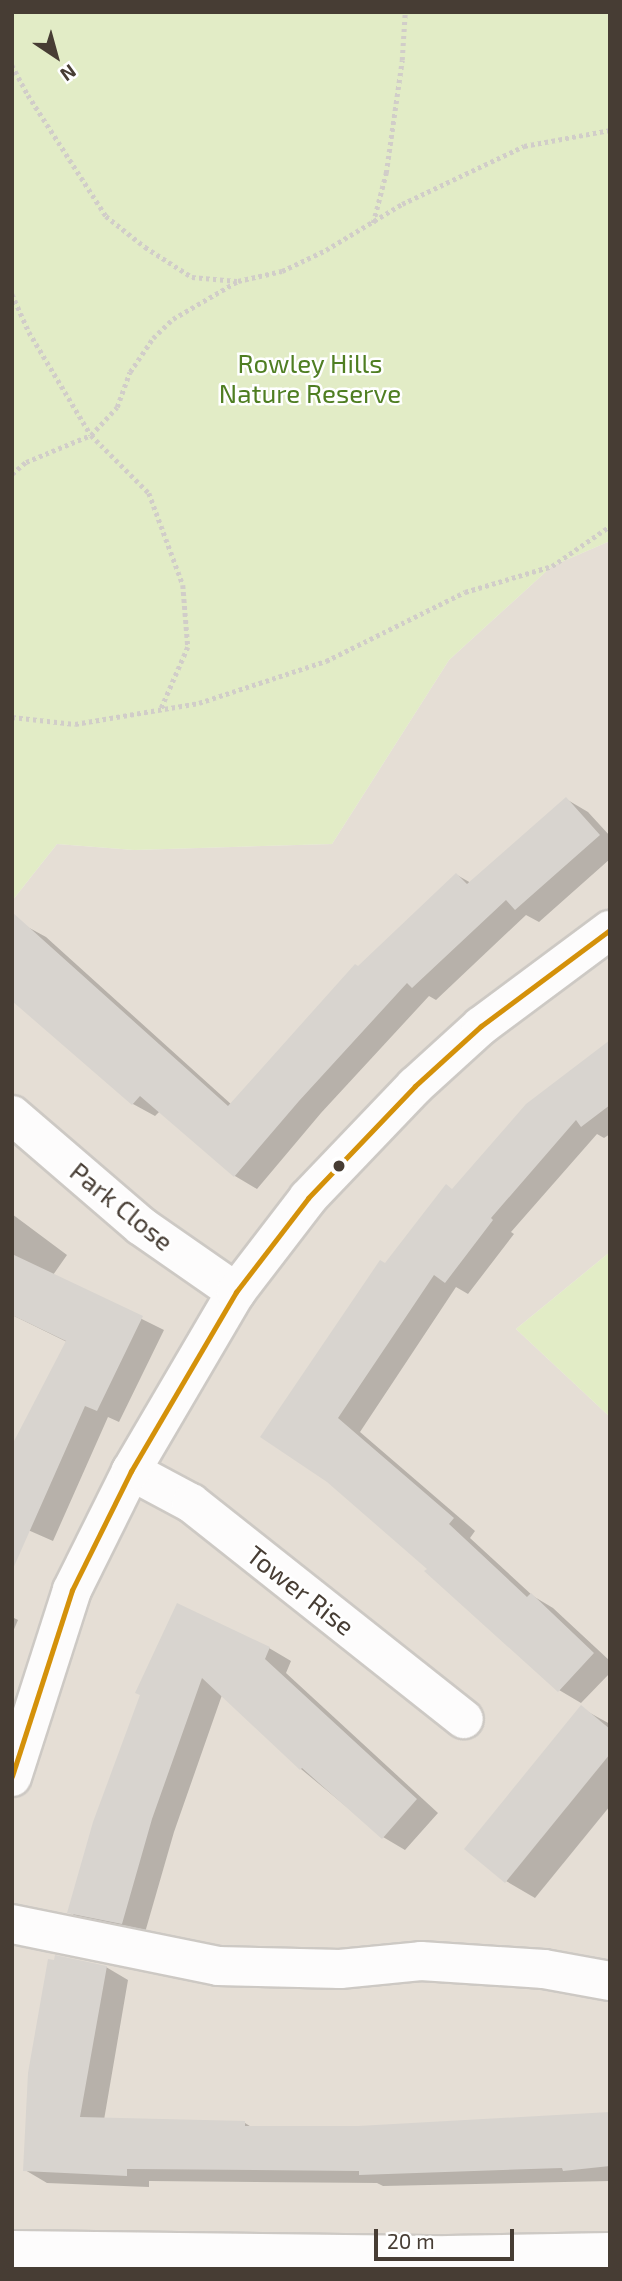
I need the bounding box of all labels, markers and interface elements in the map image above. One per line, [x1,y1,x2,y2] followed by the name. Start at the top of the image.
[21,21,91,91] north arrow
[56,60,81,87] text: N
[219,347,401,408] park label: Rowley Hills Nature Reserve
[64,1155,180,1257] street label: Park Close
[332,1159,346,1173] unlabelled marker
[241,1538,361,1642] street label: Tower Rise
[377,2214,517,2258] scale bar
[387,2228,435,2253] text: 20 m

